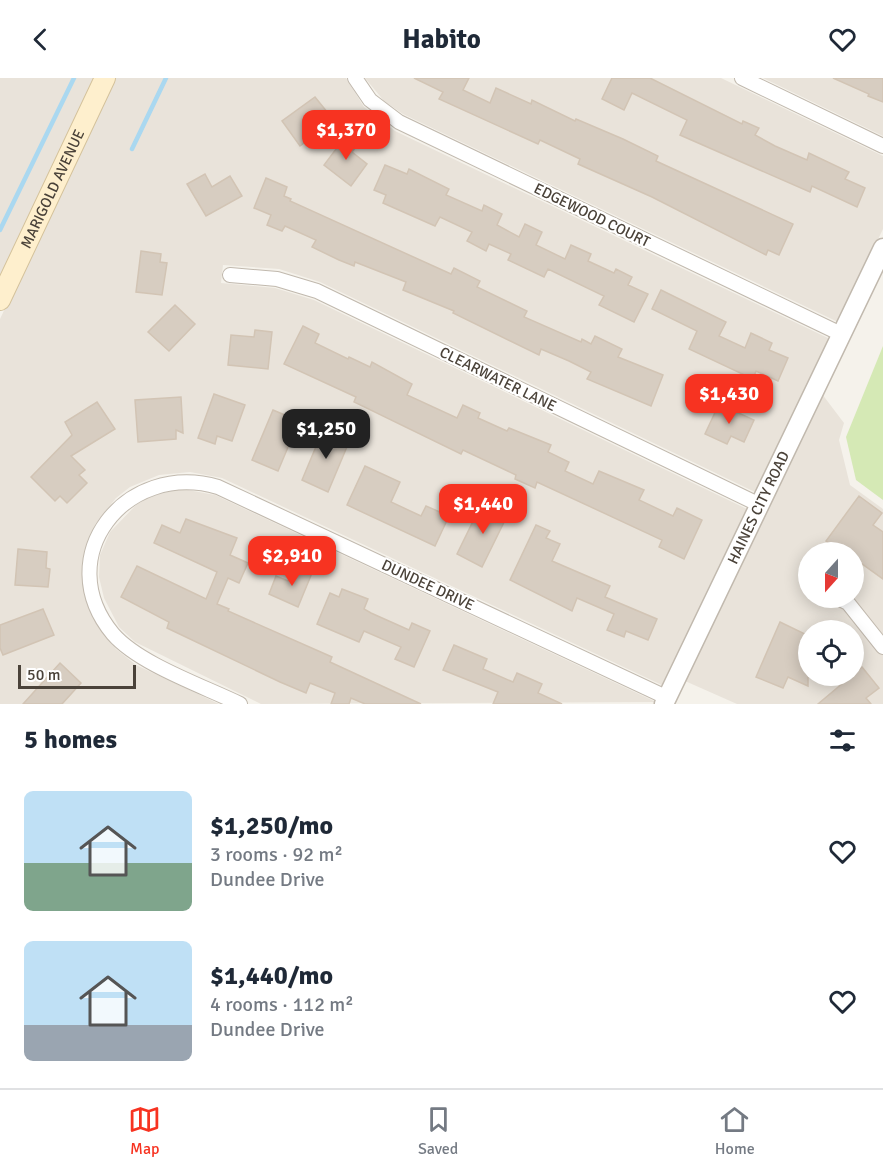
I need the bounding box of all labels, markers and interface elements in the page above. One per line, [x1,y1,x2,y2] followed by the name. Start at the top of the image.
[24,23,57,56] icon: back
[402,23,481,56] text: Habito
[826,23,859,56] icon: heart
[297,110,395,161] pin: $1,370
[316,117,376,142] text: $1,370
[17,127,88,251] street label: MARIGOLD AVENUE
[531,179,653,251] street label: EDGEWOOD COURT
[437,343,559,415] street label: CLEARWATER LANE
[680,374,778,425] pin: $1,430
[699,381,759,406] text: $1,430
[277,409,375,460] pin: $1,250
[296,416,356,441] text: $1,250
[724,448,793,567] street label: HAINES CITY ROAD
[434,484,532,535] pin: $1,440
[453,491,513,516] text: $1,440
[243,536,341,587] pin: $2,910
[798,542,864,608] north arrow
[798,542,864,686] map controls
[262,543,322,568] text: $2,910
[379,556,477,614] street label: DUNDEE DRIVE
[798,620,864,686] button: locate
[18,662,136,690] scale bar
[27,665,61,685] text: 50 m
[24,724,117,756] text: 5 homes
[826,724,859,757] icon: filters
[210,810,333,842] text: $1,250/mo
[72,815,144,887] icon: home
[826,835,859,868] icon: heart
[210,842,343,867] text: 3 rooms · 92 m²
[210,867,325,892] text: Dundee Drive
[210,960,333,992] text: $1,440/mo
[72,965,144,1037] icon: home
[826,985,859,1018] icon: heart
[210,992,354,1017] text: 4 rooms · 112 m²
[210,1017,325,1042] text: Dundee Drive
[128,1103,161,1159] tab: Map
[418,1103,458,1159] tab: Saved
[715,1103,755,1159] tab: Home

